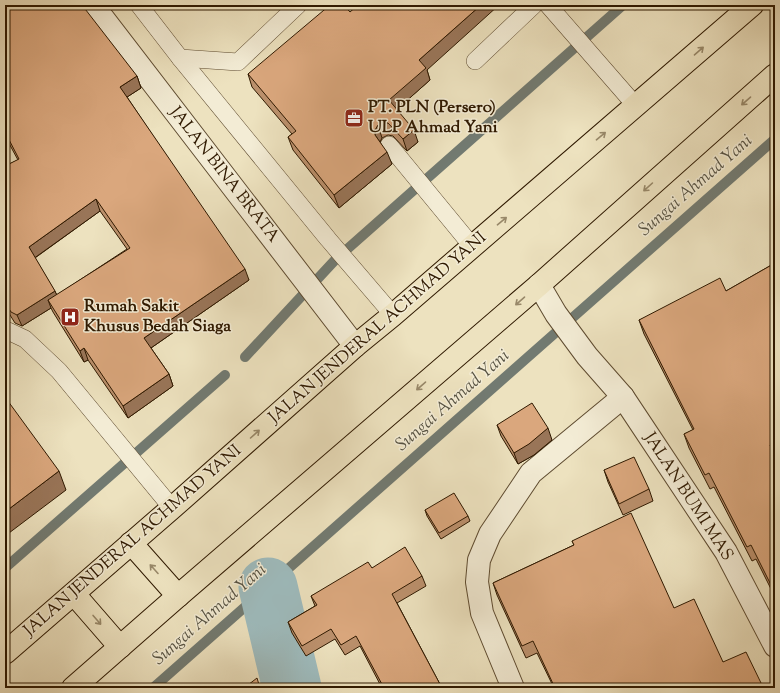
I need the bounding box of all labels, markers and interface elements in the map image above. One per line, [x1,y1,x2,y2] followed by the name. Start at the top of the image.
[694,47,704,56] one-way arrow
[368,96,498,140] place label: PT. PLN (Persero) ULP Ahmad Yani
[740,96,751,105] one-way arrow
[163,101,285,248] street label: JALAN BINA BRATA
[343,107,365,129] office icon: PT. PLN (Persero) ULP Ahmad Yani
[633,129,759,243] water label: Sungai Ahmad Yani
[595,132,606,141] one-way arrow
[643,183,654,192] one-way arrow
[497,216,507,225] one-way arrow
[263,226,492,430] street label: JALAN JENDERAL ACHMAD YANI
[84,295,231,339] place label: Rumah Sakit Khusus Bedah Siaga
[514,297,525,306] one-way arrow
[59,306,81,328] hospital icon: Rumah Sakit Khusus Bedah Siaga
[390,344,516,458] water label: Sungai Ahmad Yani
[417,381,427,390] one-way arrow
[637,427,739,566] street label: JALAN BUMI MAS
[250,430,260,439] one-way arrow
[18,439,247,643] street label: JALAN JENDERAL ACHMAD YANI
[147,558,273,672] water label: Sungai Ahmad Yani
[150,564,159,575] one-way arrow
[92,615,101,626] one-way arrow

